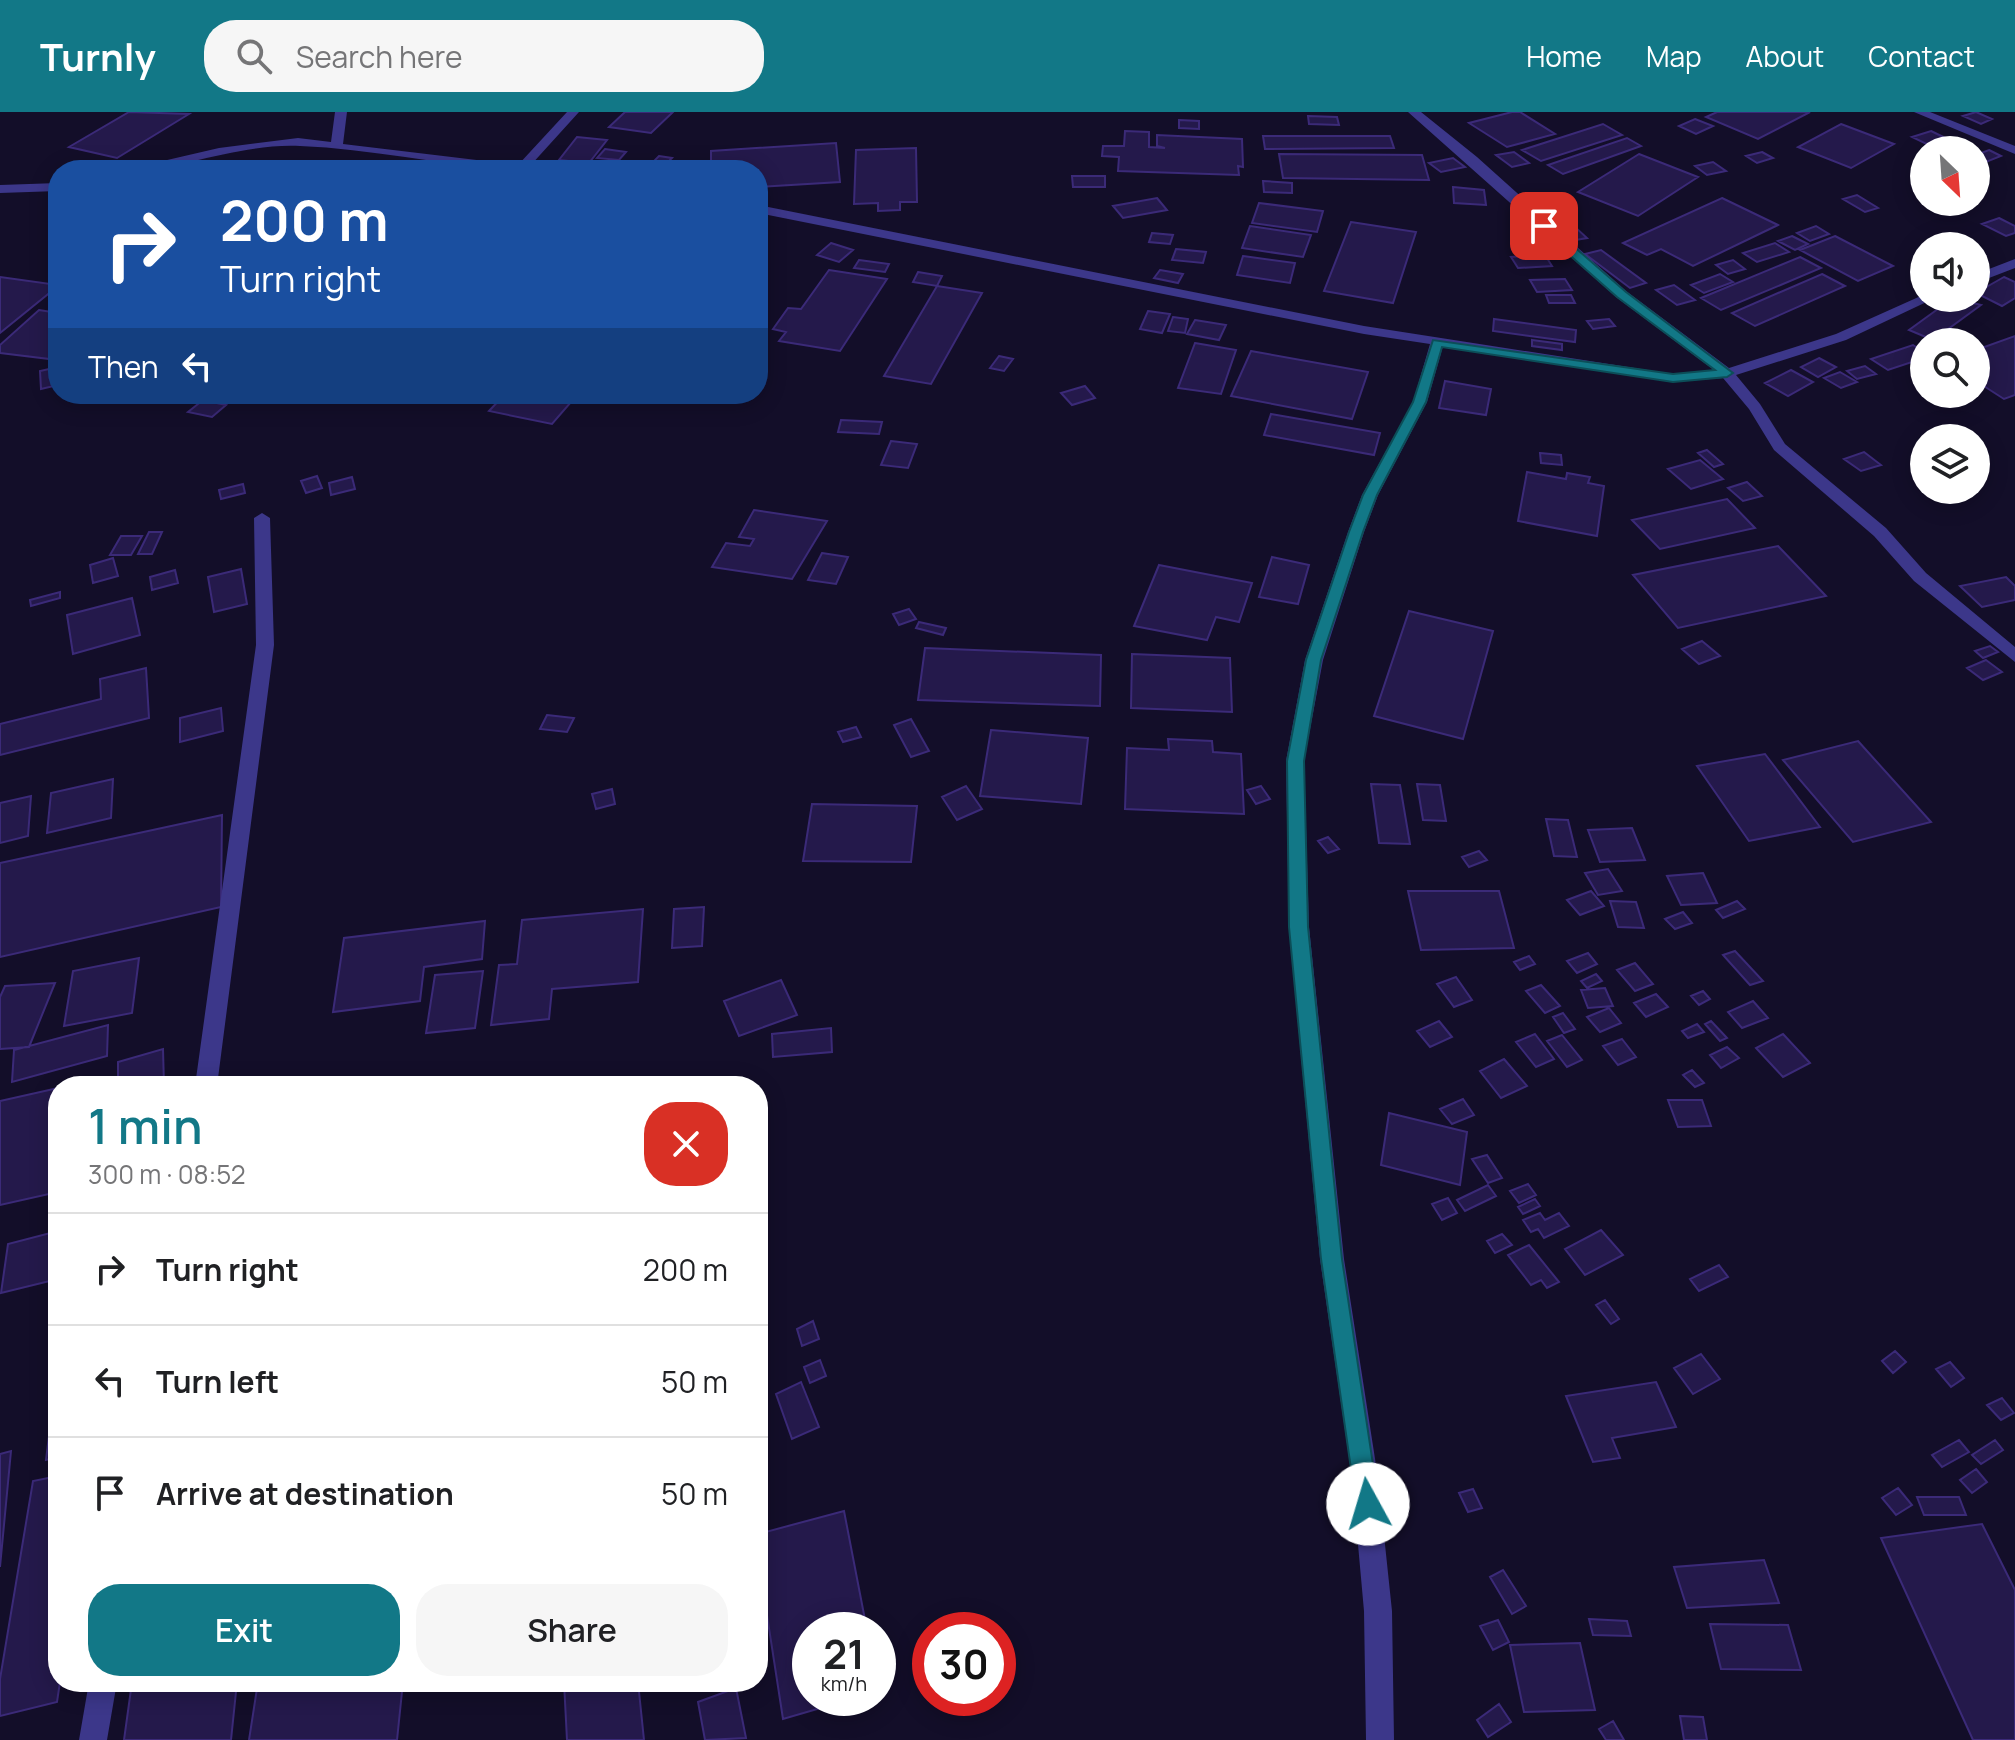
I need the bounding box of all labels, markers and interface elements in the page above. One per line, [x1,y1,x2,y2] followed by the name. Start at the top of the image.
[204,20,764,92] search box
[40,30,156,82] text: Turnly
[232,34,276,78] icon: search
[296,36,463,77] text: Search here
[1526,37,1602,75] text: Home
[1646,37,1702,75] text: Map
[1746,37,1824,75] text: About
[1868,37,1975,75] text: Contact
[1910,136,1990,216] north arrow
[1910,136,1990,504] map controls
[220,181,389,258] text: 200 m
[88,192,192,296] icon: right
[1510,192,1578,260] pin
[1522,204,1566,248] icon: arrive
[1910,232,1990,312] button: sound
[220,254,381,303] text: Turn right
[1910,328,1990,408] button: search
[175,344,219,388] icon: left
[88,346,159,387] text: Then
[1910,424,1990,504] button: layers
[88,1093,202,1158] text: 1 min
[644,1102,728,1186] button: close
[88,1156,245,1192] text: 300 m · 08:52
[88,1247,132,1291] icon: right
[156,1249,299,1290] text: Turn right
[643,1249,728,1290] text: 200 m
[88,1359,132,1403] icon: left
[156,1361,279,1402] text: Turn left
[661,1361,728,1402] text: 50 m
[1326,1462,1410,1546] position arrow
[88,1471,132,1515] icon: arrive
[156,1473,454,1514] text: Arrive at destination
[661,1473,728,1514] text: 50 m
[88,1584,400,1676] button: Exit
[416,1584,728,1676] button: Share
[912,1612,1016,1716] speed limit sign: 30
[823,1626,865,1681] text: 21
[821,1670,867,1697] text: km/h

